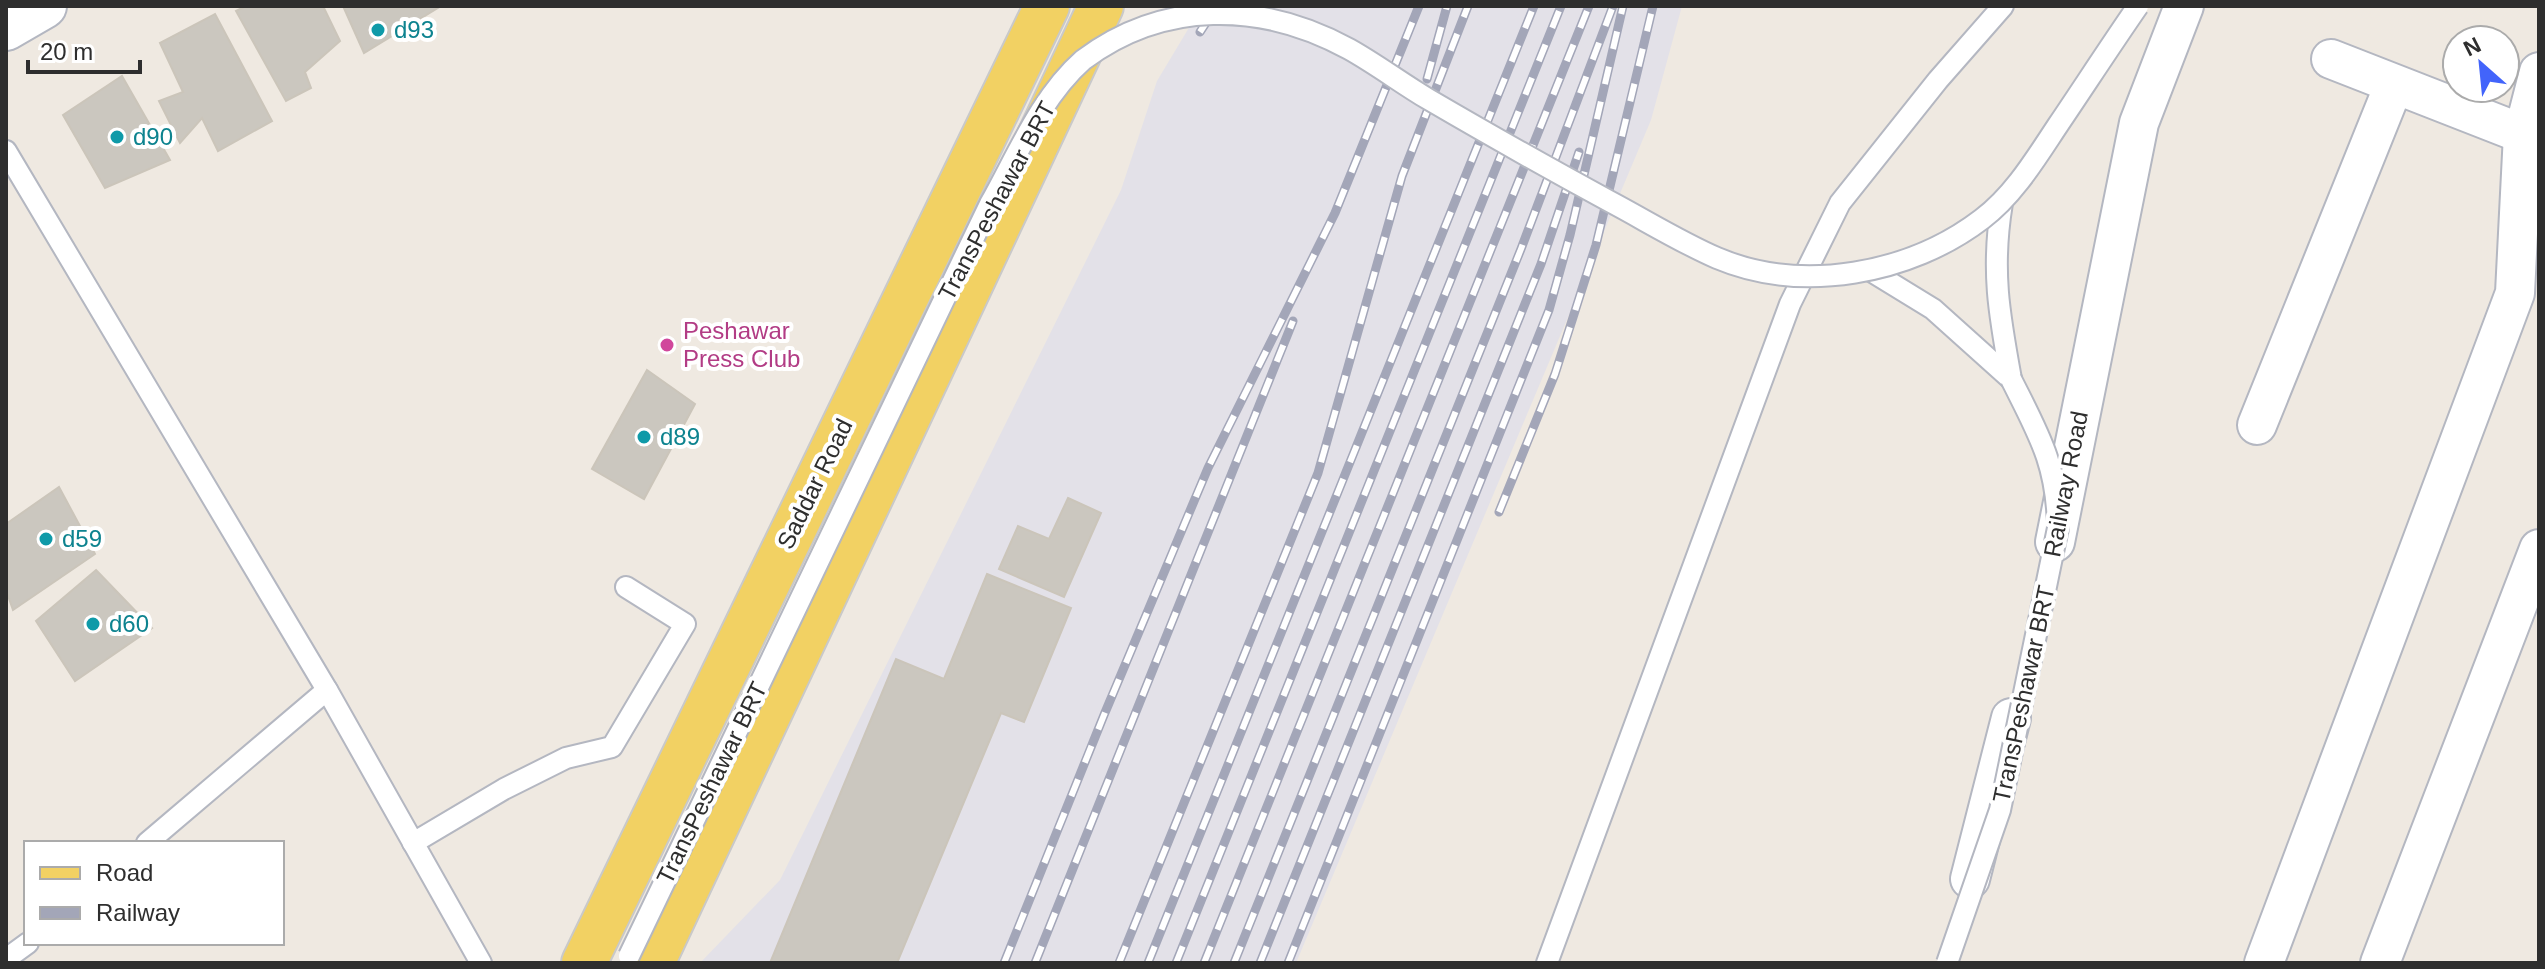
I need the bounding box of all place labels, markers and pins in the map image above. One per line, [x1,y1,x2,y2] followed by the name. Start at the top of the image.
[394,16,434,43] place label: d93
[369,21,387,39] marker: d93
[133,123,173,150] place label: d90
[108,128,126,146] marker: d90
[683,317,800,372] place label: Peshawar Press Club
[658,336,676,354] marker: Peshawar Press Club
[660,423,700,450] place label: d89
[635,428,653,446] marker: d89
[62,525,102,552] place label: d59
[37,530,55,548] marker: d59
[109,610,149,637] place label: d60
[84,615,102,633] marker: d60

